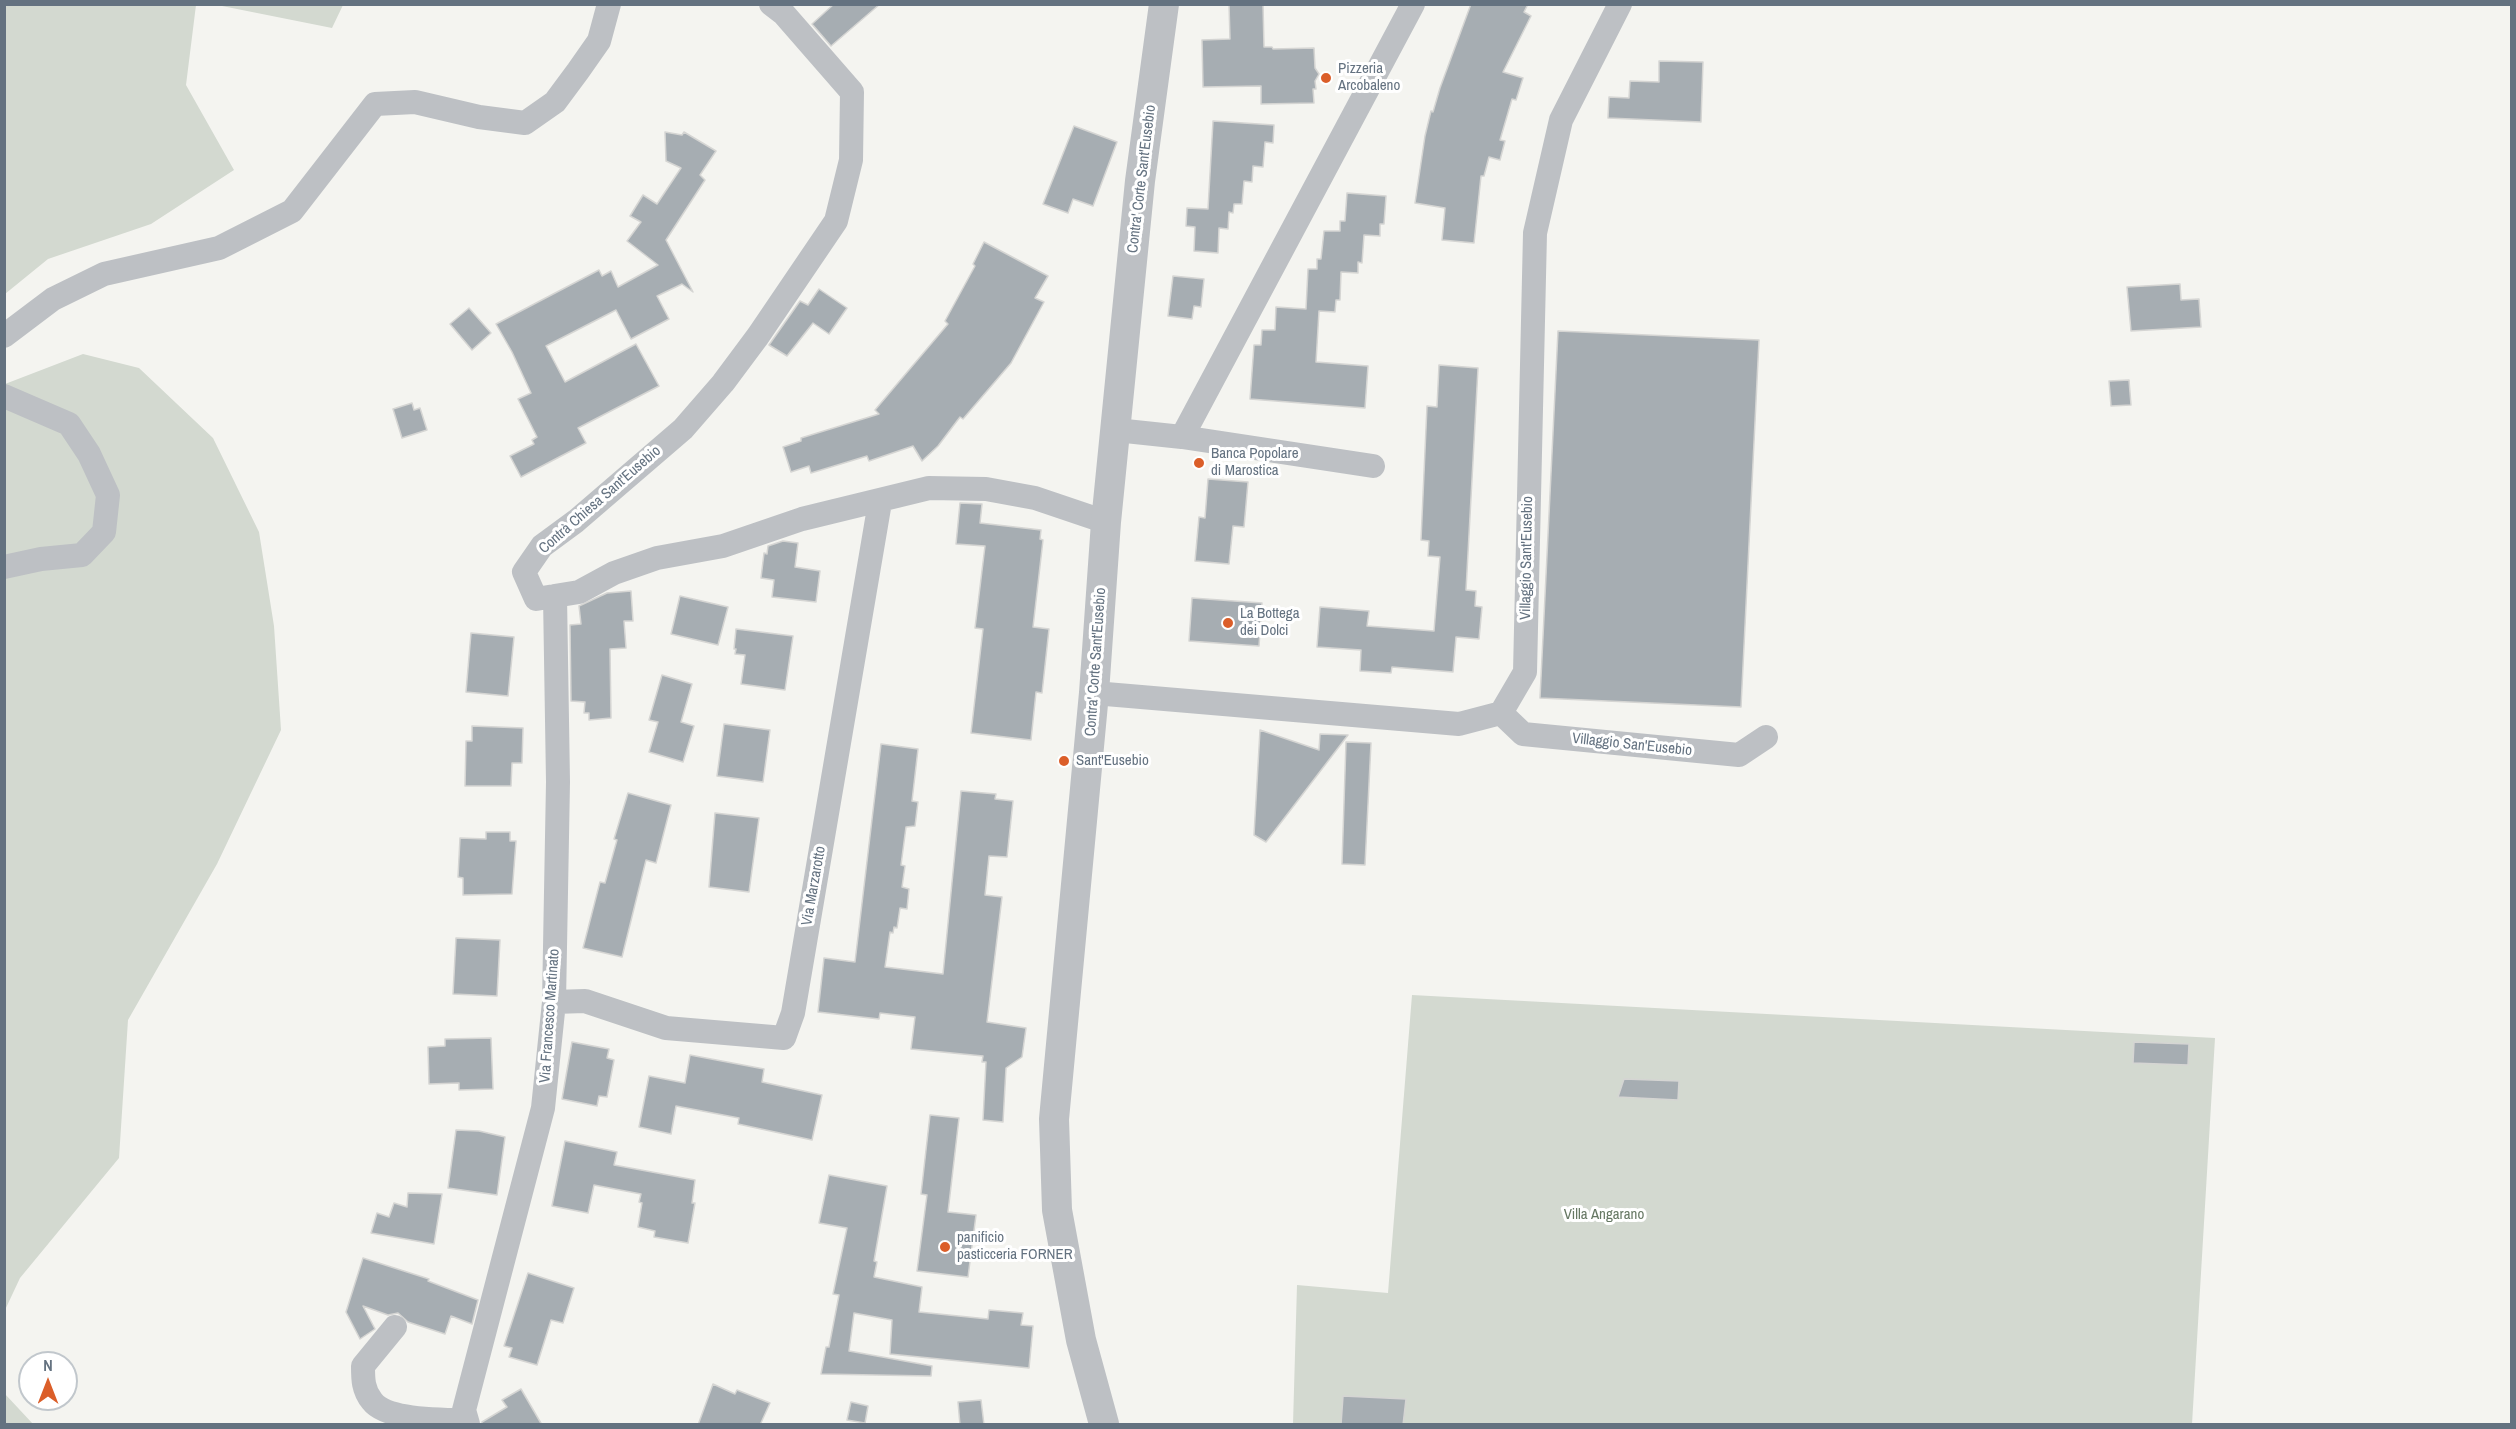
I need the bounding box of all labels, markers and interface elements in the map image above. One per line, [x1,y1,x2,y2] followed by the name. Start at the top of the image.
[1338,60,1400,95] place label: Pizzeria Arcobaleno
[1319,71,1333,85] marker: Pizzeria Arcobaleno
[1124,104,1160,254] street label: Contra' Corte Sant'Eusebio
[535,442,665,558] street label: Contrà Chiesa Sant'Eusebio
[1211,445,1299,480] place label: Banca Popolare di Marostica
[1192,456,1206,470] marker: Banca Popolare di Marostica
[1517,496,1537,620] street label: Villaggio Sant'Eusebio
[1082,587,1110,737] street label: Contra' Corte Sant'Eusebio
[1240,605,1300,640] place label: La Bottega dei Dolci
[1221,616,1235,630] marker: La Bottega dei Dolci
[1571,730,1693,760] street label: Villaggio San'Eusebio
[1076,752,1149,770] place label: Sant'Eusebio
[1057,754,1071,768] marker: Sant'Eusebio
[798,845,830,927] street label: Via Marzarotto
[536,948,564,1084] street label: Via Francesco Martinato
[1564,1206,1644,1224] park label: Villa Angarano
[957,1229,1073,1264] place label: panificio pasticceria FORNER
[938,1240,952,1254] marker: panificio pasticceria FORNER
[18,1351,78,1411] north arrow
[43,1354,53,1376] text: N

